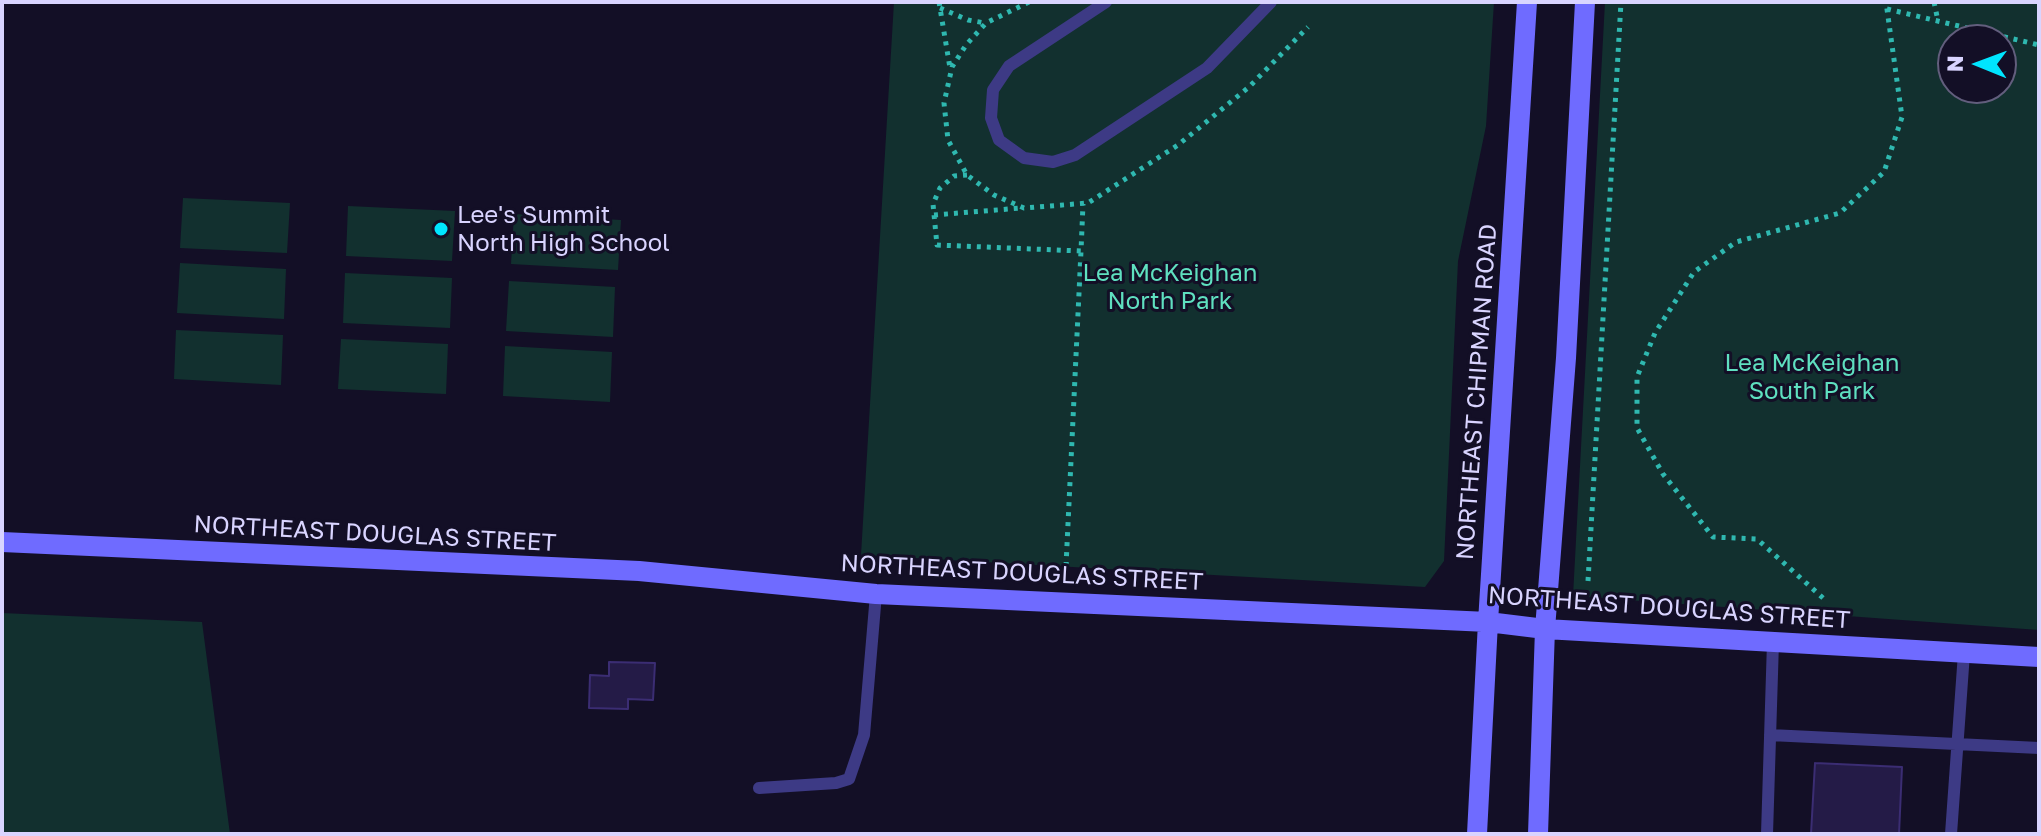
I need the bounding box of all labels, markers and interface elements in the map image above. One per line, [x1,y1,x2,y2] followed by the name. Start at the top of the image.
[1937,24,2017,104] north arrow
[1941,55,1968,72] text: N
[457,201,670,257] place label: Lee's Summit North High School
[432,220,450,238] marker: Lee's Summit North High School
[1451,223,1503,561] street label: NORTHEAST CHIPMAN ROAD
[1083,259,1257,315] park label: Lea McKeighan North Park
[1725,349,1899,405] park label: Lea McKeighan South Park
[193,510,557,558] street label: NORTHEAST DOUGLAS STREET
[840,549,1204,597] street label: NORTHEAST DOUGLAS STREET
[1487,581,1851,635] street label: NORTHEAST DOUGLAS STREET

